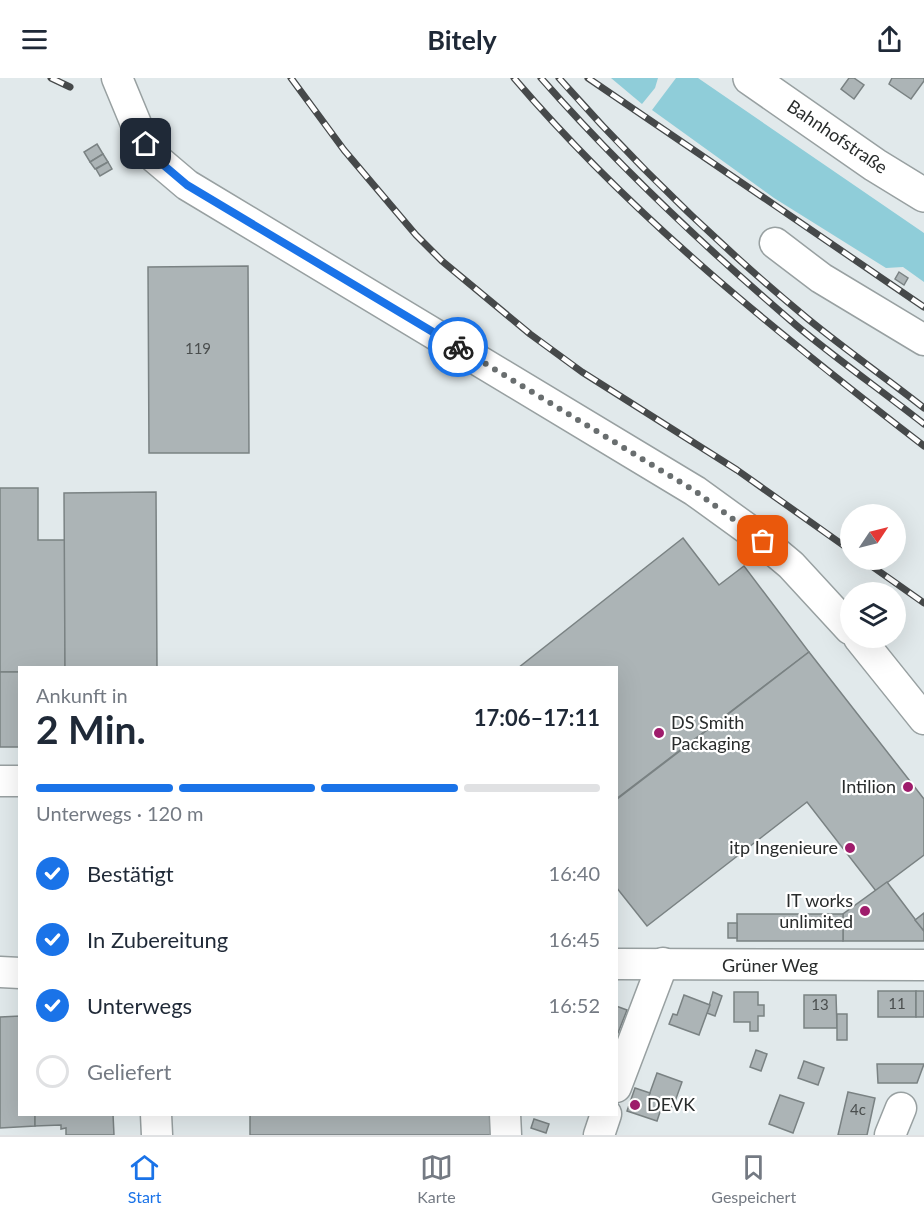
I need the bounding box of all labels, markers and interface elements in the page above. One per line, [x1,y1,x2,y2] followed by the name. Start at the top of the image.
[18,23,51,56] icon: menu
[427,23,497,56] text: Bitely
[873,23,906,56] icon: share
[783,94,892,178] street label: Bahnhofstraße
[120,118,171,169] pin
[129,127,162,160] icon: home
[428,317,488,377] courier
[442,331,475,364] icon: bike
[185,339,211,357] house number: 119
[840,504,906,570] north arrow
[840,504,906,648] map controls
[737,515,788,566] pin
[746,524,779,557] icon: bag
[840,582,906,648] button: layers
[36,683,128,707] text: Ankunft in
[474,704,600,731] text: 17:06–17:11
[36,706,146,752] text: 2 Min.
[671,711,750,754] place label: DS Smith Packaging
[652,726,666,740] marker: DS Smith Packaging
[841,775,896,797] place label: Intilion
[901,780,915,794] marker: Intilion
[36,801,203,825] text: Unterwegs · 120 m
[729,836,838,858] place label: itp Ingenieure
[843,841,857,855] marker: itp Ingenieure
[36,857,69,890] icon: check
[87,860,174,887] text: Bestätigt
[549,861,600,885] text: 16:40
[779,889,853,932] place label: IT works unlimited
[858,904,872,918] marker: IT works unlimited
[36,923,69,956] icon: check
[87,926,228,953] text: In Zubereitung
[549,927,600,951] text: 16:45
[722,954,818,976] street label: Grüner Weg
[36,989,69,1022] icon: check
[87,992,192,1019] text: Unterwegs
[549,993,600,1017] text: 16:52
[888,994,906,1012] house number: 11
[811,995,829,1013] house number: 13
[87,1058,171,1085] text: Geliefert
[647,1093,695,1115] place label: DEVK
[628,1098,642,1112] marker: DEVK
[850,1100,866,1118] house number: 4c
[128,1151,161,1206] tab: Start
[417,1151,456,1206] tab: Karte
[711,1151,796,1206] tab: Gespeichert

